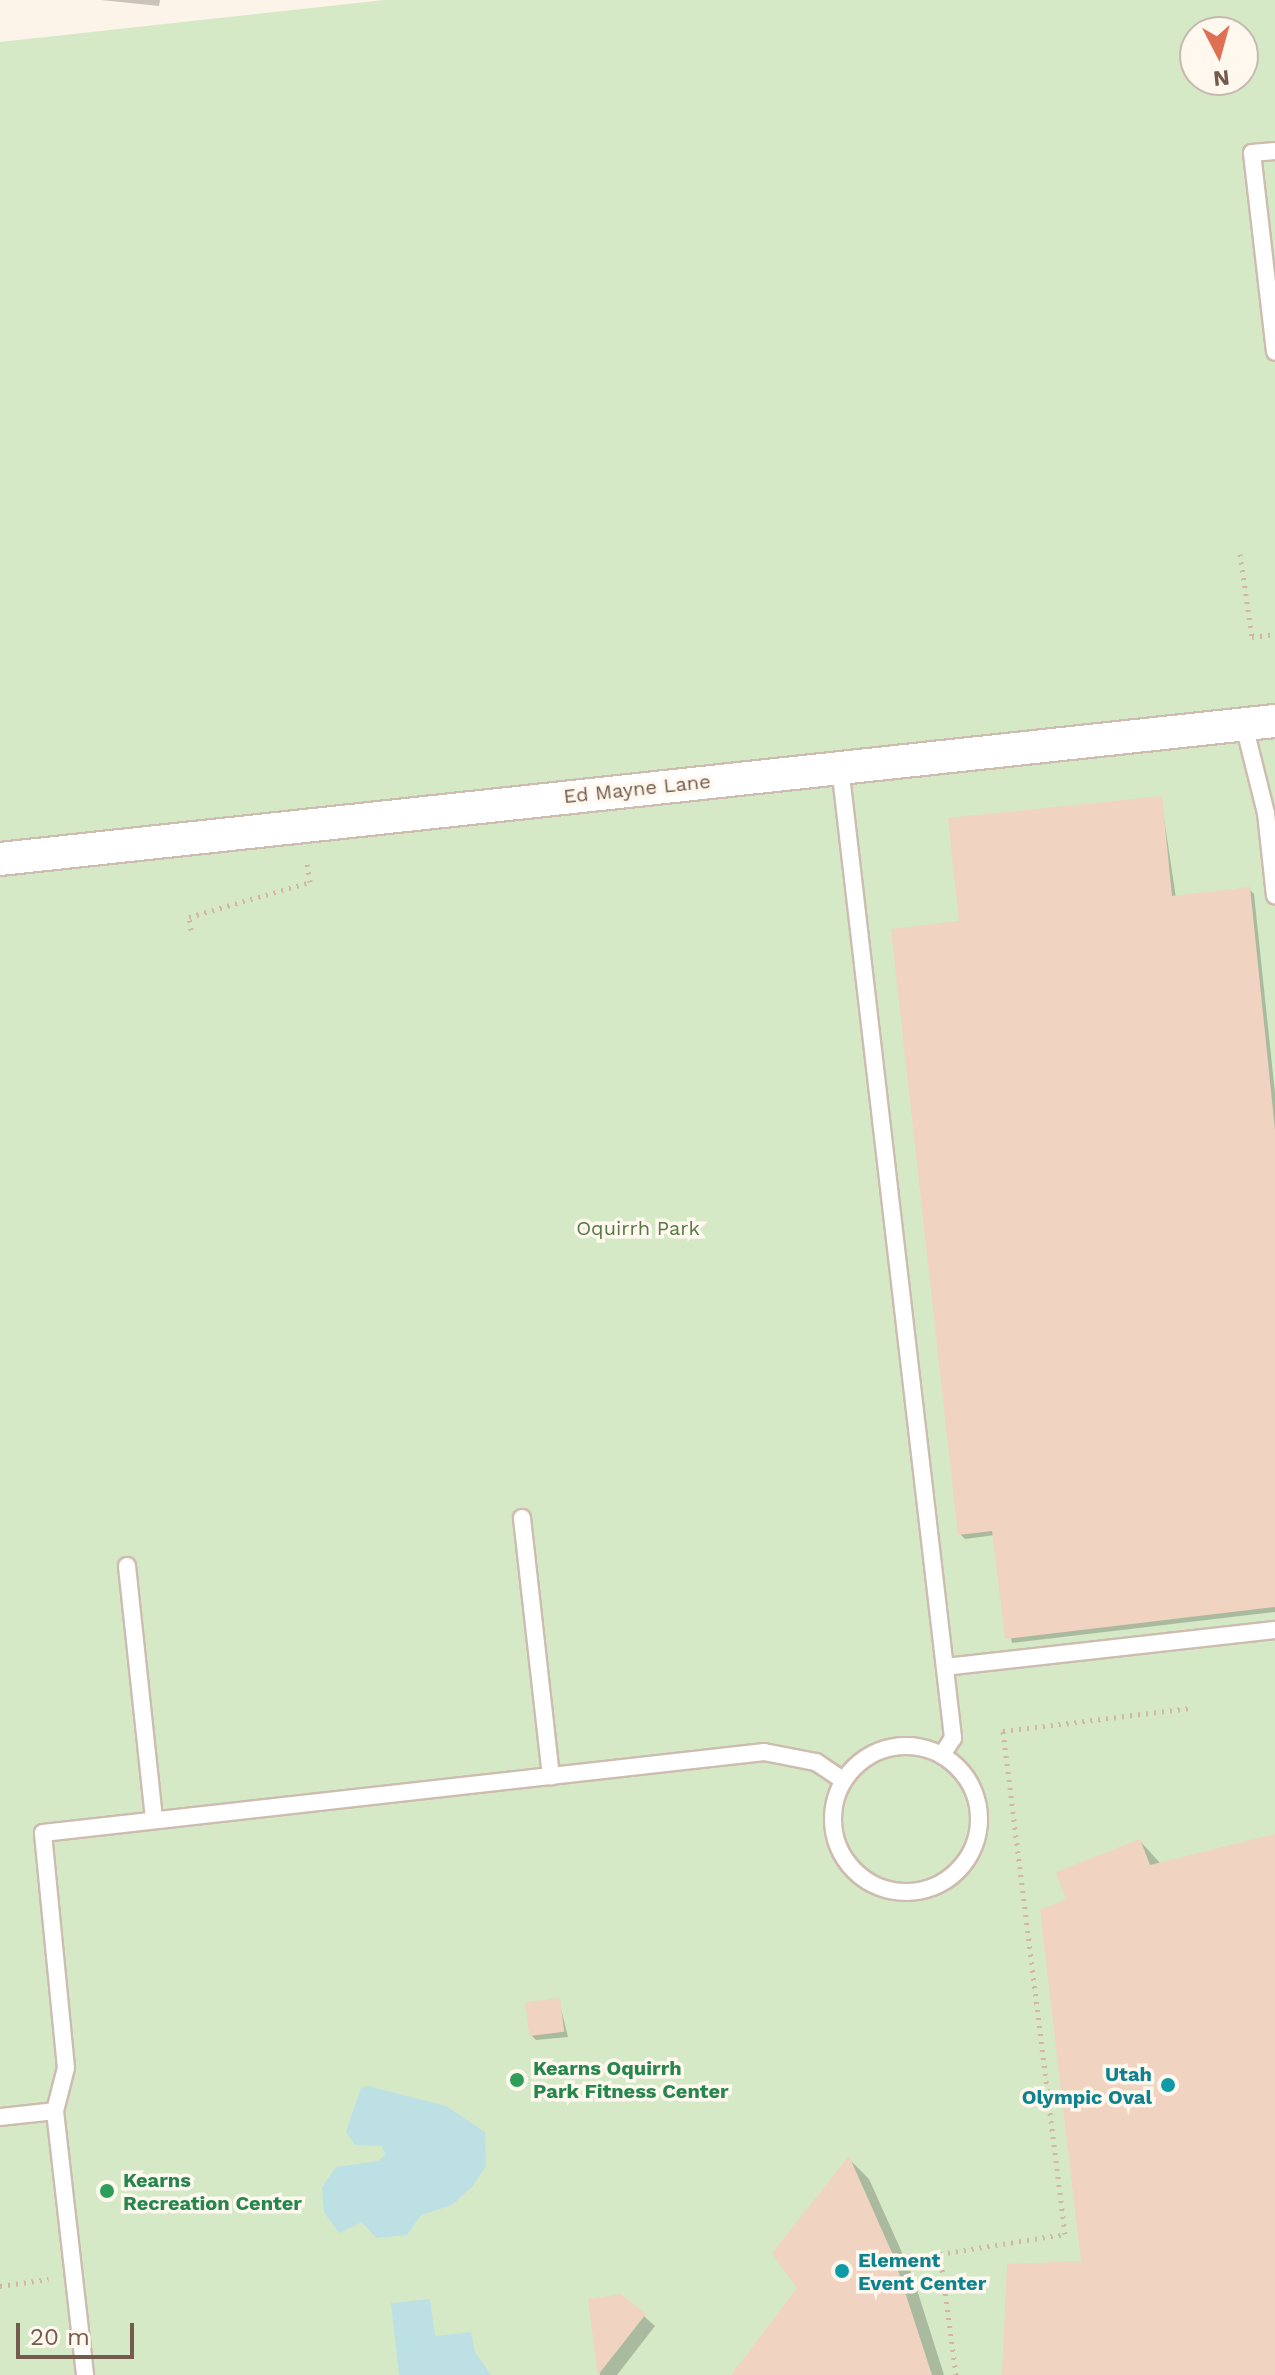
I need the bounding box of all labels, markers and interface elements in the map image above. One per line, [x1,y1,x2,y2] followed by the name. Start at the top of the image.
[1179,16,1259,96] north arrow
[1212,65,1231,92] text: N
[562,769,712,809] street label: Ed Mayne Lane
[576,1216,700,1240] park label: Oquirrh Park
[533,2056,729,2103] place label: Kearns Oquirrh Park Fitness Center
[1022,2062,1152,2109] place label: Utah Olympic Oval
[508,2071,526,2089] marker: Kearns Oquirrh Park Fitness Center
[1159,2076,1177,2094] marker: Utah Olympic Oval
[123,2168,302,2215] place label: Kearns Recreation Center
[98,2182,116,2200] marker: Kearns Recreation Center
[858,2248,986,2295] place label: Element Event Center
[833,2262,851,2280] marker: Element Event Center
[20,2307,138,2357] scale bar
[30,2323,90,2351] text: 20 m

